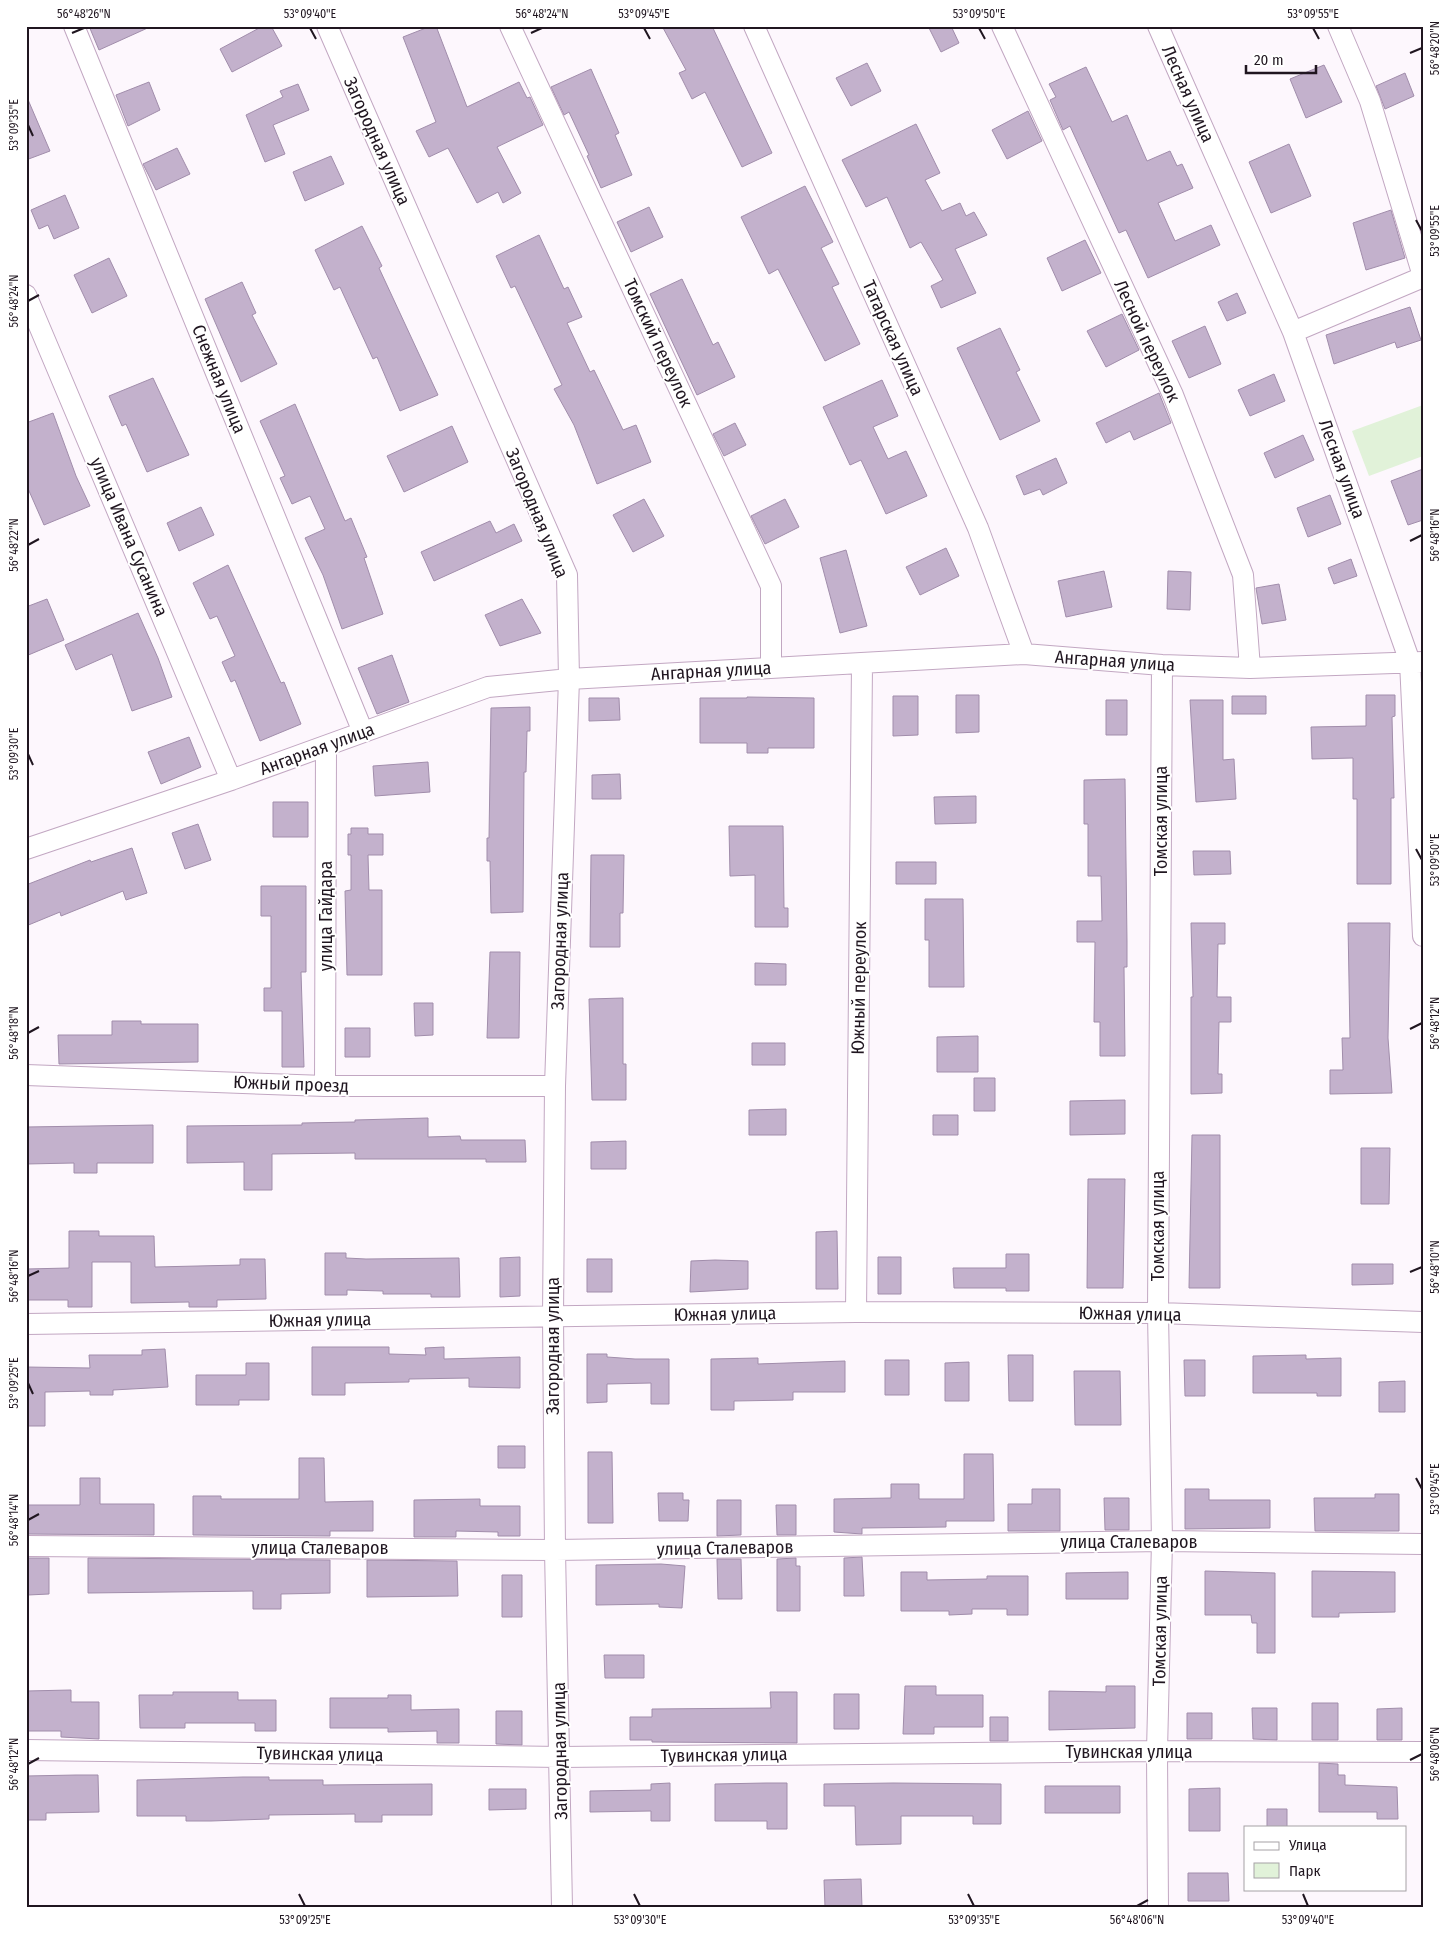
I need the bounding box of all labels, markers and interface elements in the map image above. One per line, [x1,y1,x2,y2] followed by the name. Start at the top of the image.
[57,7,111,21] text: 56°48'26"N
[284,7,337,21] text: 53°09'40"E
[515,7,569,21] text: 56°48'24"N
[618,7,670,21] text: 53°09'45"E
[953,7,1006,21] text: 53°09'50"E
[1287,7,1339,21] text: 53°09'55"E
[1428,21,1442,75] text: 56°48'20"N
[1157,42,1219,146] street label: Лесная улица
[1246,42,1316,74] scale bar
[1254,51,1284,69] text: 20 m
[339,74,415,209] street label: Загородная улица
[7,99,21,151] text: 53°09'35"E
[1428,205,1442,257] text: 53°09'55"E
[7,274,21,328] text: 56°48'24"N
[619,275,698,411] street label: Томский переулок
[858,277,928,399] street label: Татарская улица
[1109,277,1185,406] street label: Лесной переулок
[187,321,251,437] street label: Снежная улица
[1314,416,1370,522] street label: Лесная улица
[501,445,573,581] street label: Загородная улица
[86,454,173,620] street label: улица Ивана Сусанина
[1428,508,1442,562] text: 56°48'16"N
[7,518,21,572] text: 56°48'22"N
[1054,646,1176,676] street label: Ангарная улица
[650,657,772,685] street label: Ангарная улица
[257,718,378,780] street label: Ангарная улица
[7,727,21,780] text: 53°09'30"E
[1150,765,1172,876] street label: Томская улица
[1428,833,1442,886] text: 53°09'50"E
[315,861,337,971] street label: улица Гайдара
[547,872,573,1010] street label: Загородная улица
[847,921,871,1055] street label: Южный переулок
[1428,997,1442,1049] text: 56°48'12"N
[7,1006,21,1060] text: 56°48'18"N
[233,1071,349,1097] street label: Южный проезд
[1147,1170,1169,1281] street label: Томская улица
[1428,1240,1442,1294] text: 56°48'10"N
[7,1249,21,1303] text: 56°48'16"N
[542,1277,564,1415] street label: Загородная улица
[673,1302,777,1326] street label: Южная улица
[1078,1302,1182,1326] street label: Южная улица
[268,1308,372,1332] street label: Южная улица
[7,1357,21,1409] text: 53°09'25"E
[1428,1463,1442,1515] text: 53°09'45"E
[7,1494,21,1546] text: 56°48'14"N
[1061,1531,1197,1553] street label: улица Сталеваров
[656,1536,794,1560] street label: улица Сталеваров
[252,1537,388,1559] street label: улица Сталеваров
[1148,1575,1172,1687] street label: Томская улица
[548,1682,572,1820] street label: Загородная улица
[1428,1727,1442,1781] text: 56°48'06"N
[7,1738,21,1790] text: 56°48'12"N
[1066,1741,1193,1763] street label: Тувинская улица
[256,1742,384,1766] street label: Тувинская улица
[660,1743,788,1767] street label: Тувинская улица
[1244,1826,1406,1890] legend
[1288,1836,1327,1854] text: Улица
[1289,1862,1320,1880] text: Парк
[279,1913,331,1927] text: 53°09'25"E
[614,1913,667,1927] text: 53°09'30"E
[948,1913,1000,1927] text: 53°09'35"E
[1110,1913,1164,1927] text: 56°48'06"N
[1282,1913,1335,1927] text: 53°09'40"E

